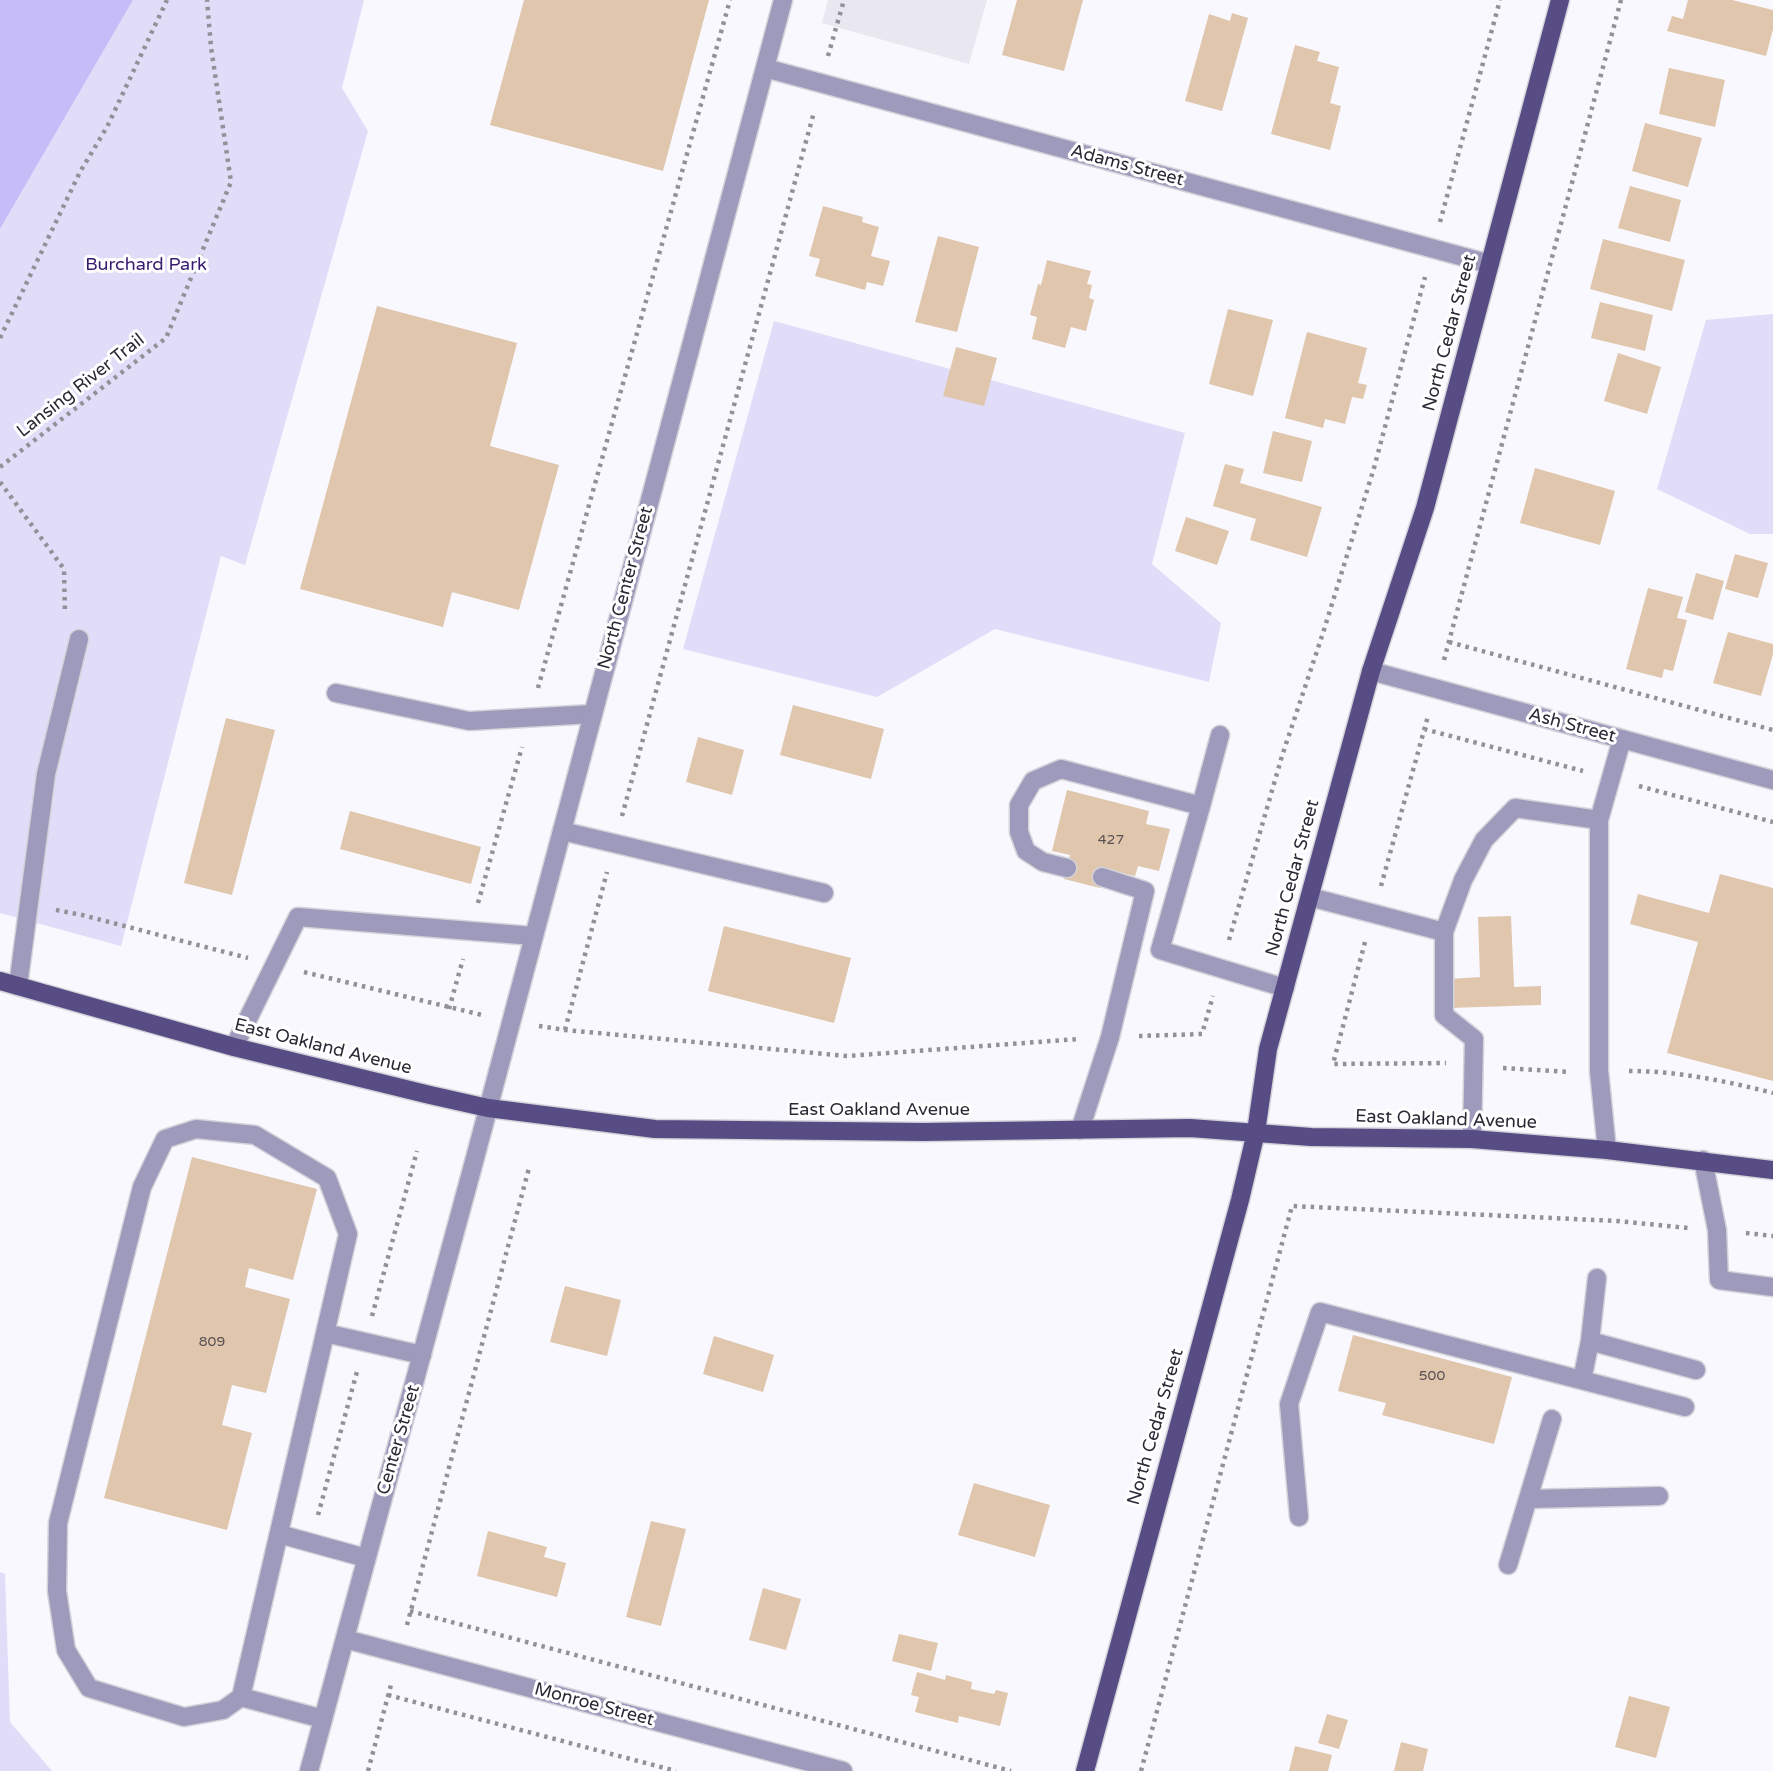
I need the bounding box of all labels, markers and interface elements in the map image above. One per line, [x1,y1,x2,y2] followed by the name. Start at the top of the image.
[1068,141,1186,191] street label: Adams Street
[1419,252,1481,414] street label: North Cedar Street
[85,254,207,276] park label: Burchard Park
[13,329,149,443] street label: Lansing River Trail
[594,504,658,672] street label: North Center Street
[1526,704,1618,748] street label: Ash Street
[1262,797,1324,959] street label: North Cedar Street
[1098,832,1124,848] house number: 427
[232,1015,414,1079] street label: East Oakland Avenue
[788,1099,970,1121] street label: East Oakland Avenue
[1355,1106,1537,1134] street label: East Oakland Avenue
[199,1334,225,1350] house number: 809
[1123,1346,1189,1508] street label: North Cedar Street
[1419,1368,1445,1384] house number: 500
[373,1383,425,1497] street label: Center Street
[532,1679,656,1731] street label: Monroe Street

